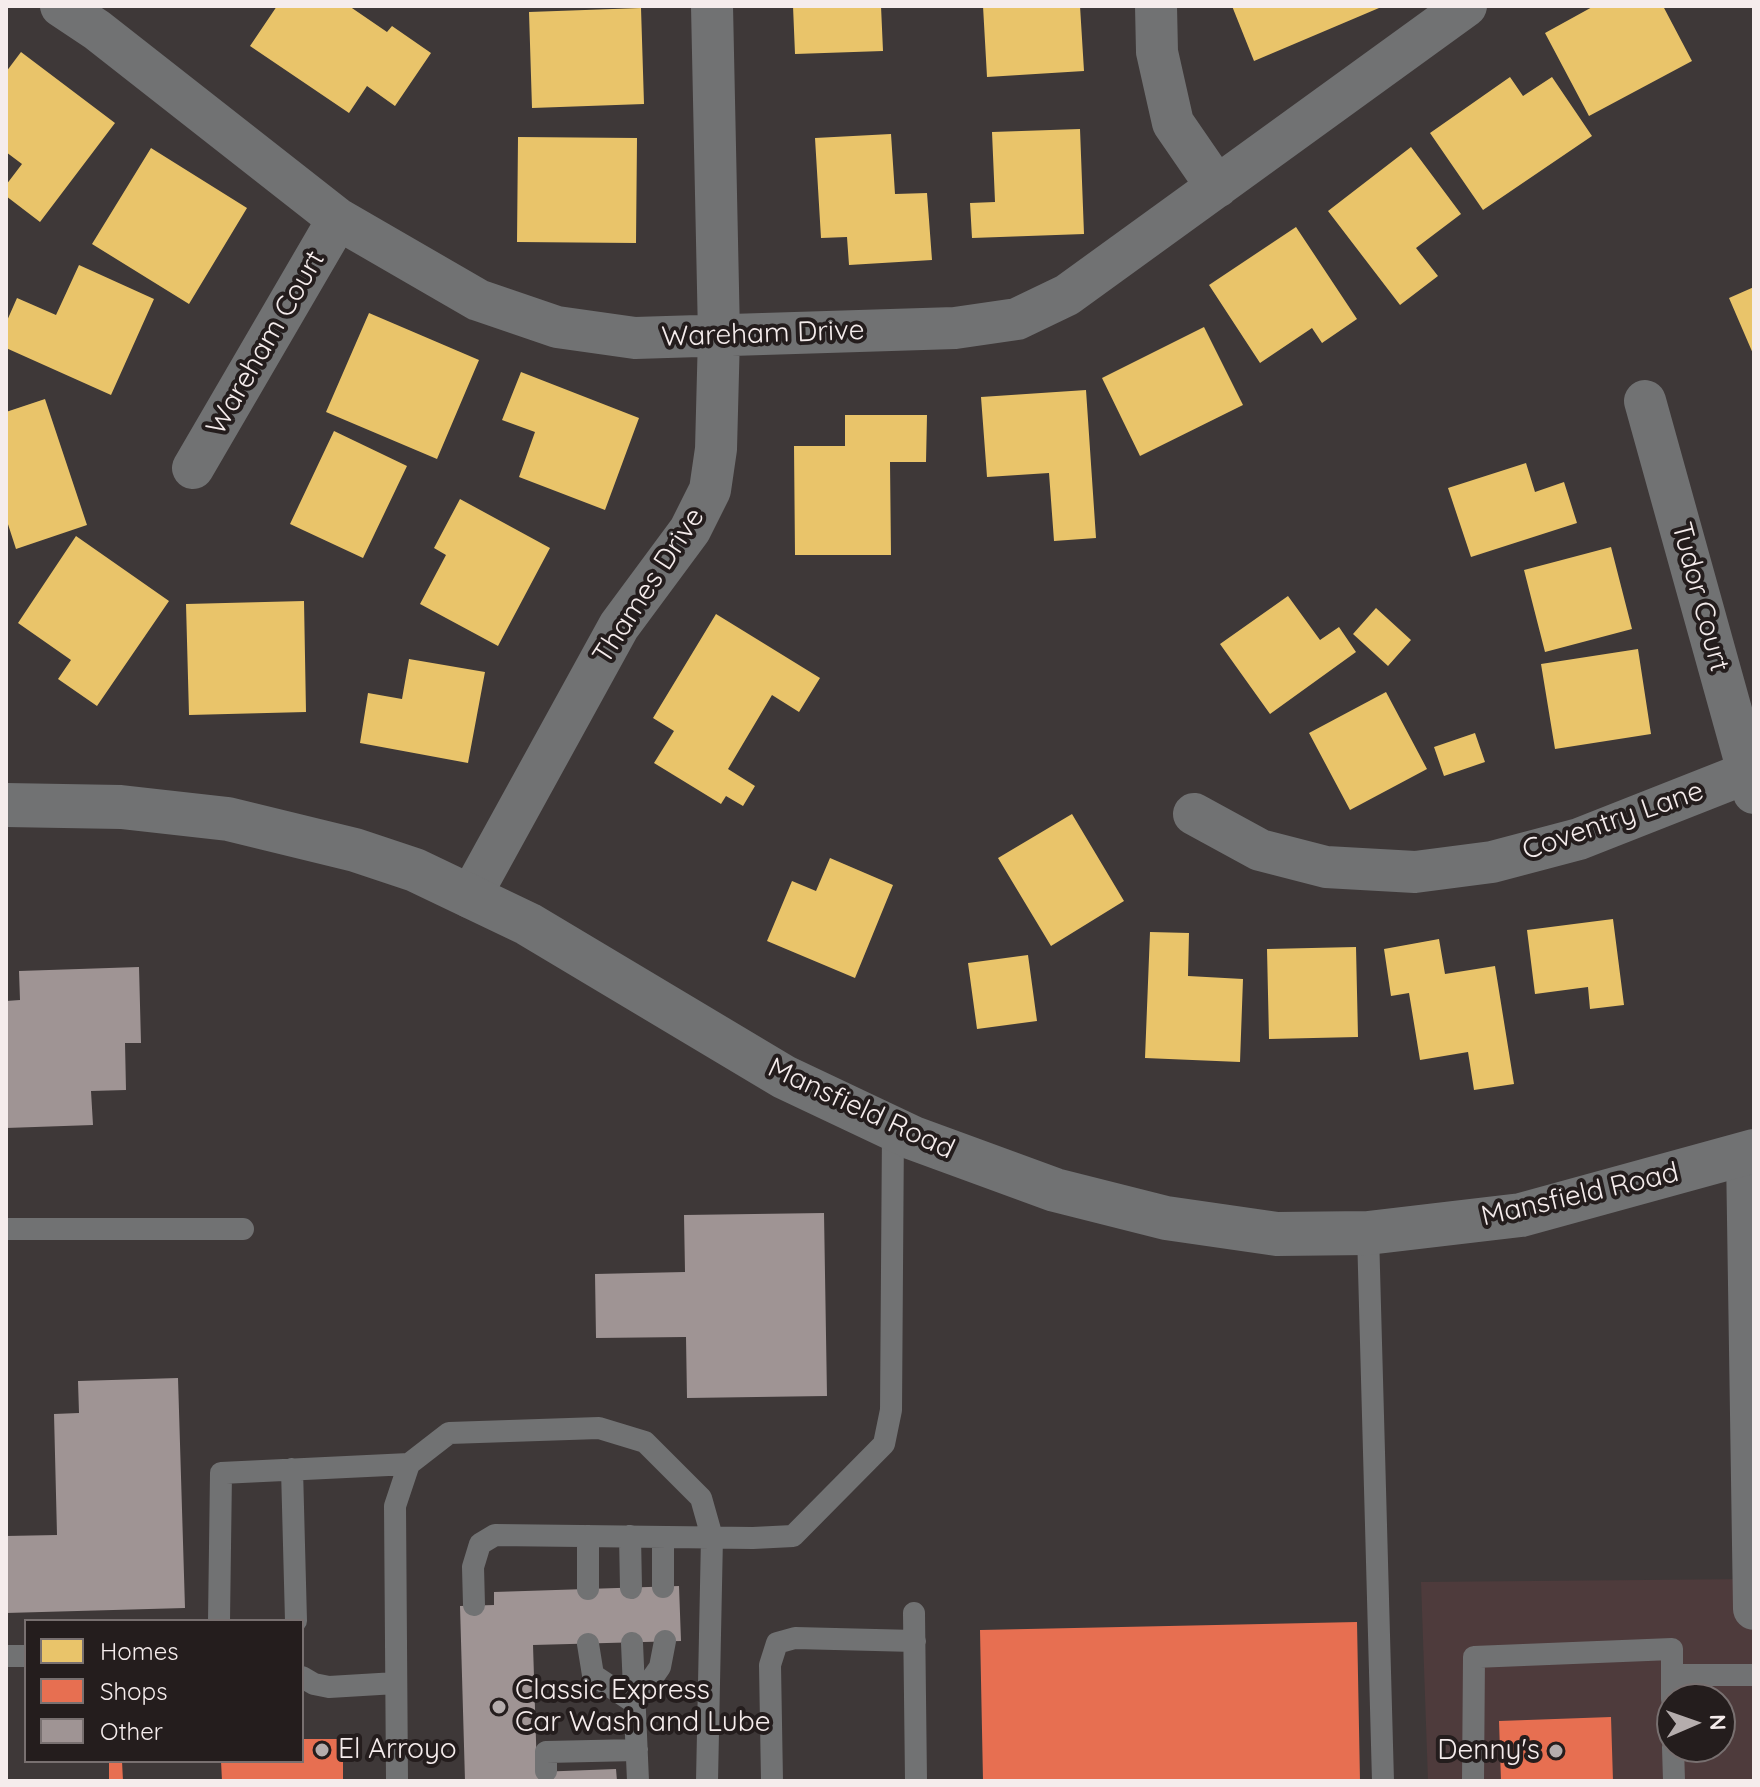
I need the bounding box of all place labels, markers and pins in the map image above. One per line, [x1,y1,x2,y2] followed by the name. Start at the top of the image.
[515,1674,770,1740] place label: Classic Express Car Wash and Lube
[490,1698,508,1716] marker: Classic Express Car Wash and Lube
[338,1733,457,1767] place label: El Arroyo
[1437,1734,1540,1768] place label: Denny's
[313,1741,331,1759] marker: El Arroyo
[1547,1742,1565,1760] marker: Denny's

